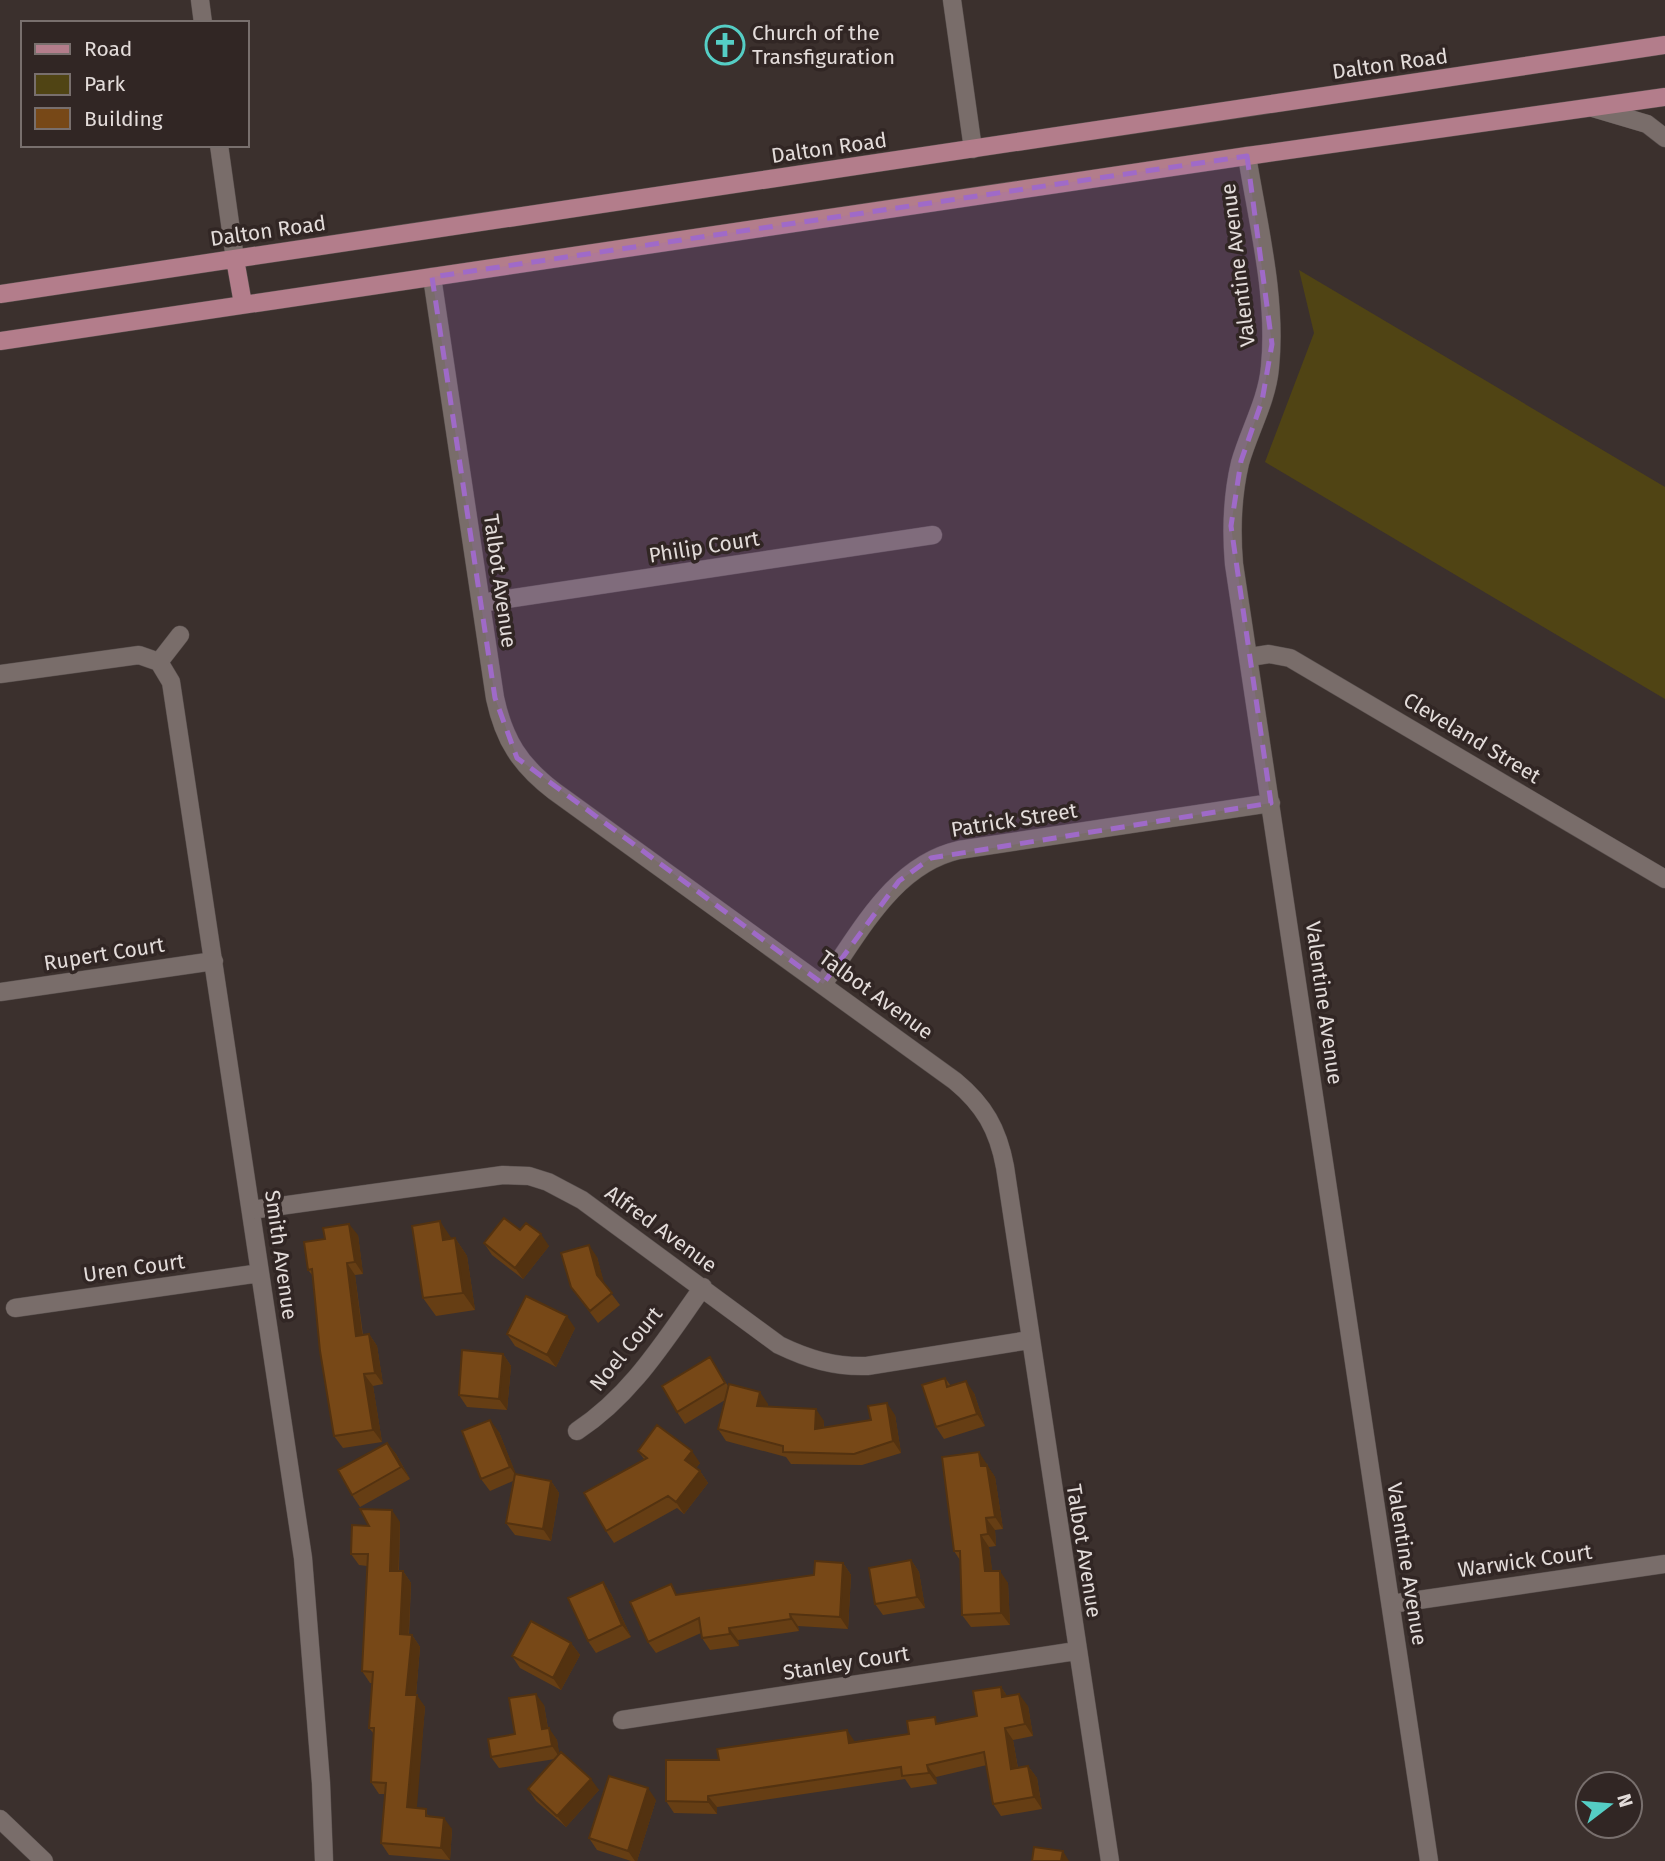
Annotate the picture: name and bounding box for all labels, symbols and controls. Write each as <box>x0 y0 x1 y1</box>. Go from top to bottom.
place label: Church of the Transfiguration <box>752 20 895 70</box>
legend <box>21 21 248 147</box>
church icon: Church of the Transfiguration <box>704 24 746 66</box>
text: Road <box>84 36 132 62</box>
street label: Dalton Road <box>1330 43 1450 85</box>
text: Park <box>84 71 126 97</box>
text: Building <box>84 106 163 132</box>
street label: Dalton Road <box>769 127 889 169</box>
street label: Valentine Avenue <box>1215 182 1261 348</box>
street label: Dalton Road <box>208 210 328 252</box>
street label: Talbot Avenue <box>478 512 522 650</box>
street label: Philip Court <box>647 525 762 569</box>
street label: Cleveland Street <box>1399 687 1546 789</box>
street label: Patrick Street <box>949 797 1079 843</box>
street label: Valentine Avenue <box>1300 920 1348 1086</box>
street label: Rupert Court <box>42 932 166 976</box>
street label: Talbot Avenue <box>814 945 938 1045</box>
street label: Alfred Avenue <box>600 1180 722 1278</box>
street label: Smith Avenue <box>259 1189 303 1321</box>
street label: Uren Court <box>82 1248 187 1288</box>
street label: Noel Court <box>584 1301 668 1397</box>
street label: Valentine Avenue <box>1381 1481 1433 1647</box>
street label: Talbot Avenue <box>1061 1482 1107 1620</box>
street label: Warwick Court <box>1456 1539 1594 1583</box>
street label: Stanley Court <box>781 1640 911 1686</box>
north arrow <box>1574 1770 1644 1840</box>
text: N <box>1612 1791 1638 1810</box>

